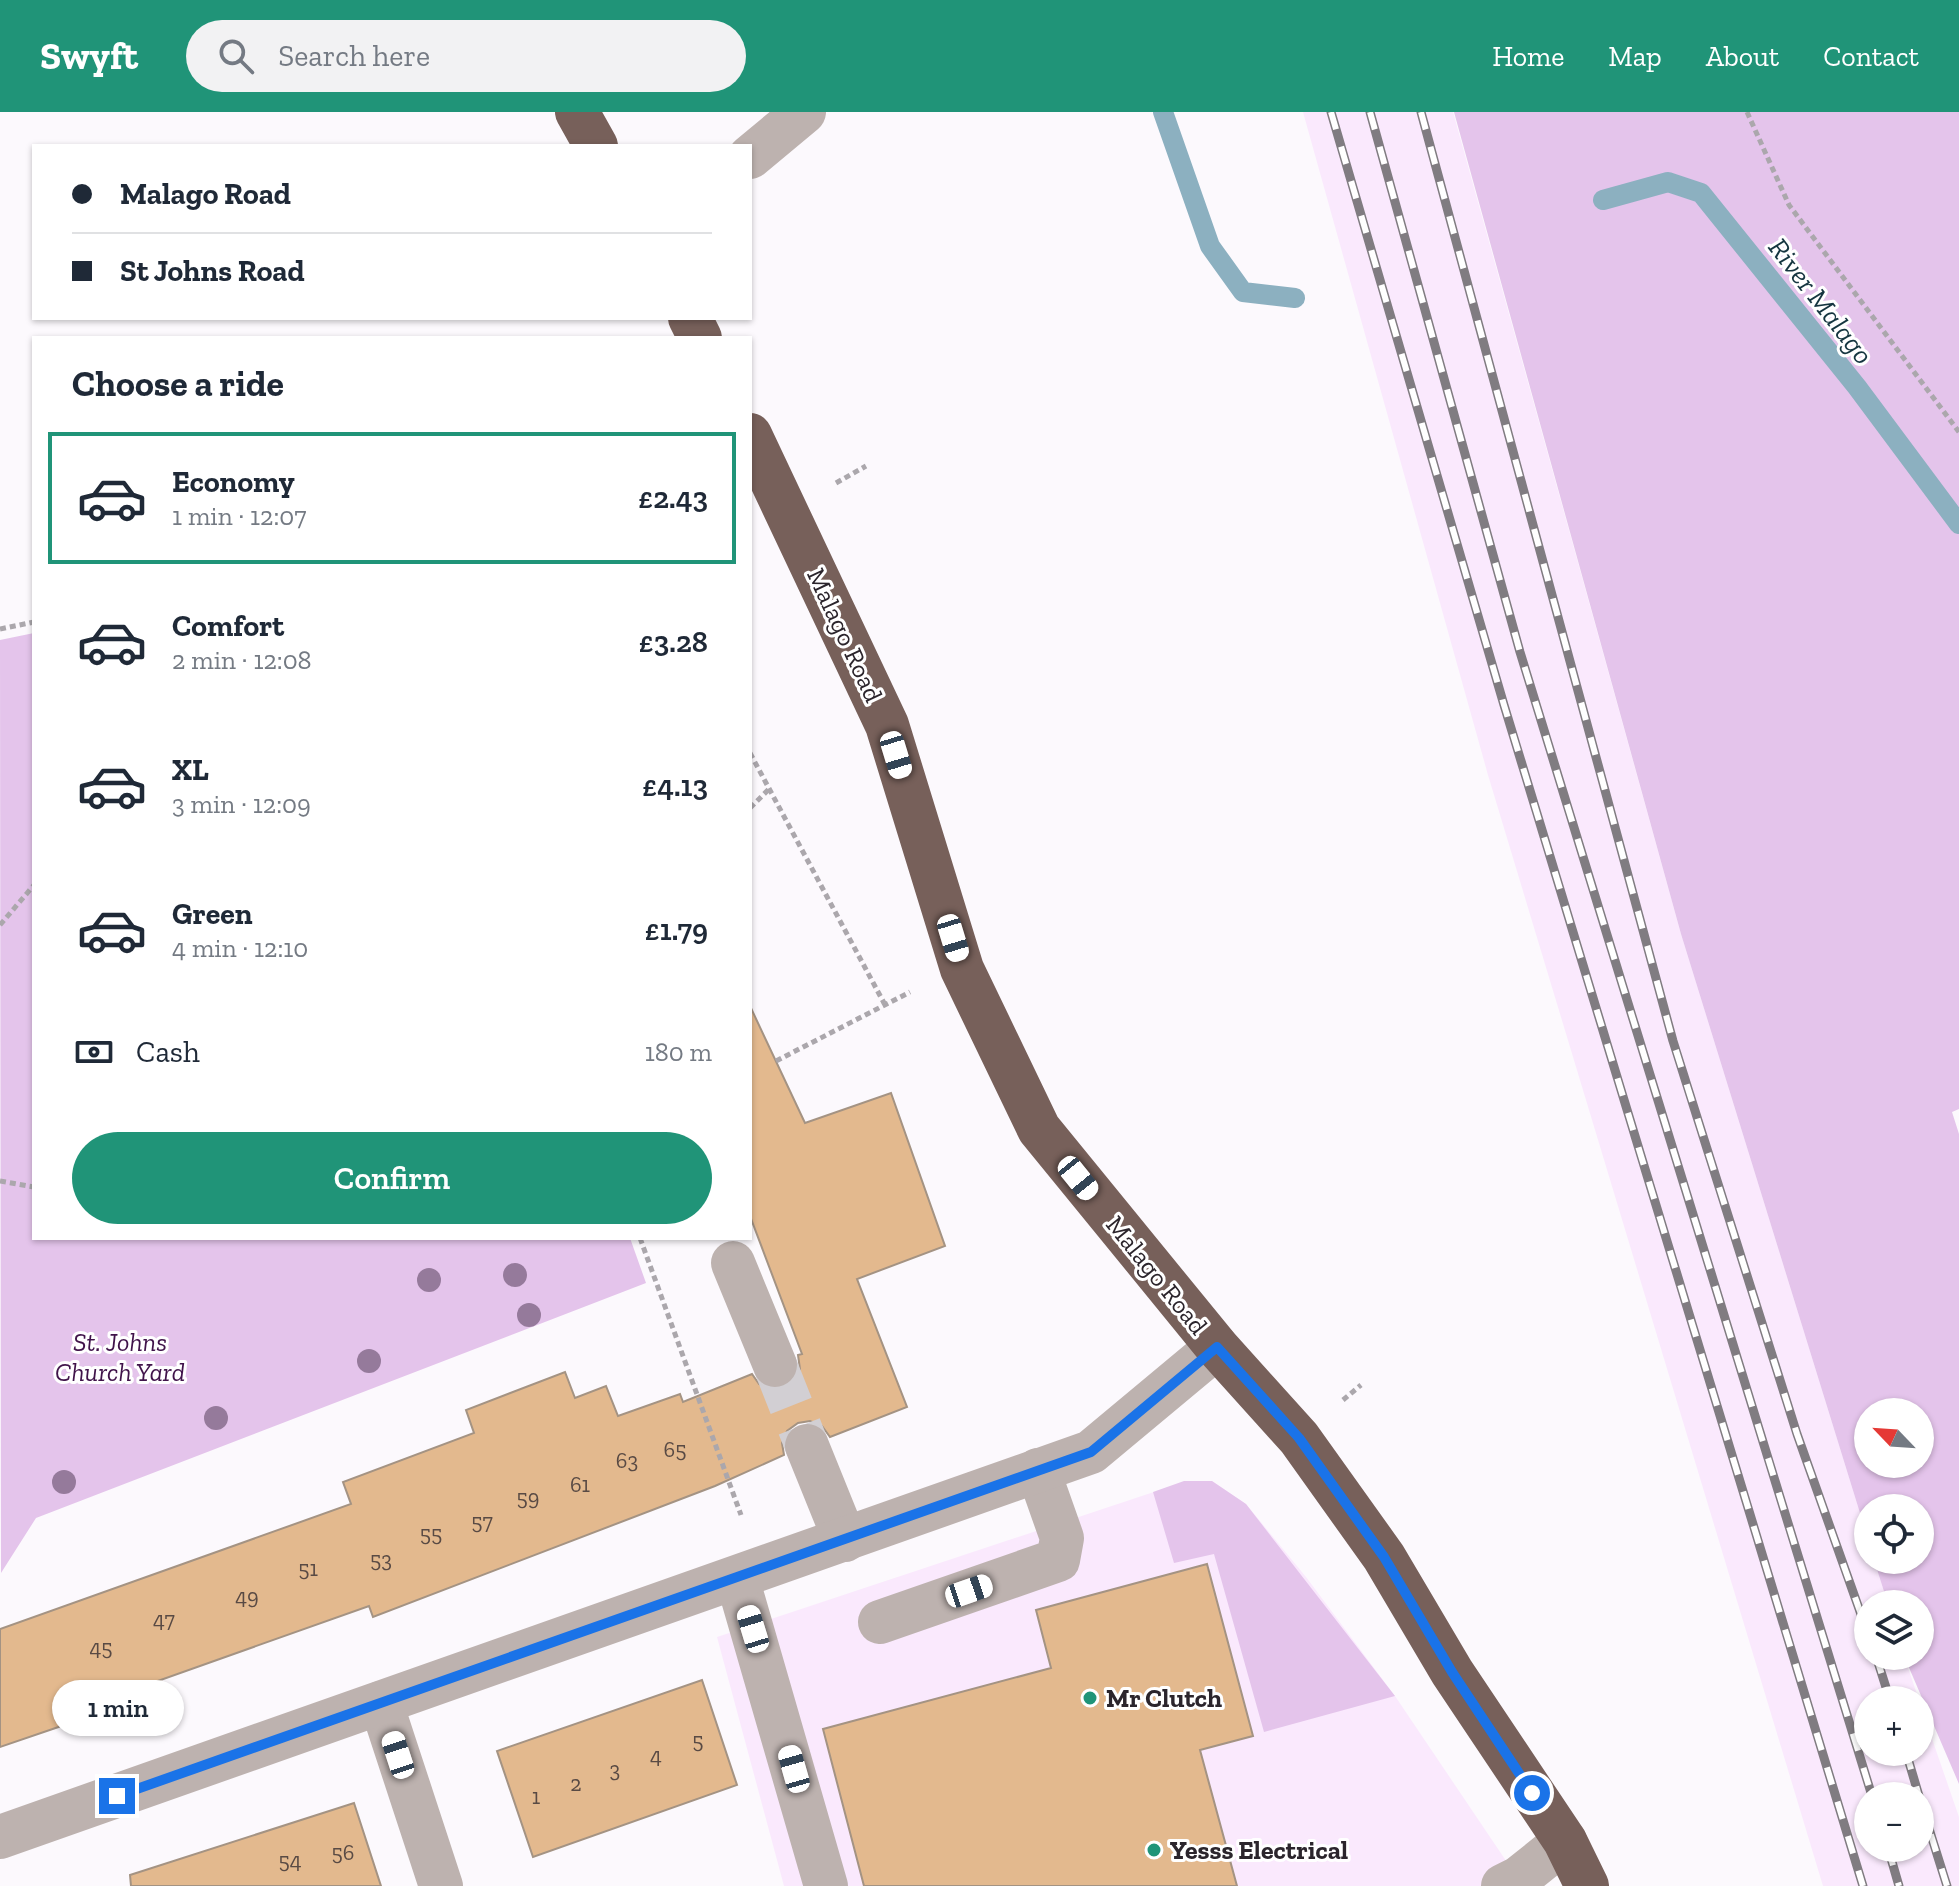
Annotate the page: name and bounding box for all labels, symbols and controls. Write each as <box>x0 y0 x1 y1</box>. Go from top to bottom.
search box <box>186 20 746 92</box>
text: Swyft <box>40 33 138 79</box>
icon: search <box>214 34 258 78</box>
text: Search here <box>278 38 430 74</box>
text: Home <box>1492 40 1564 73</box>
text: Map <box>1608 40 1662 73</box>
text: About <box>1706 40 1779 73</box>
text: Contact <box>1823 40 1919 73</box>
text: Malago Road <box>120 176 291 212</box>
water label: River Malago <box>1762 231 1880 371</box>
text: St Johns Road <box>120 253 305 289</box>
text: Choose a ride <box>72 362 284 405</box>
icon: car <box>76 462 148 534</box>
text: Economy <box>172 464 295 500</box>
text: £2.43 <box>638 480 708 516</box>
text: 1 min · 12:07 <box>172 500 306 532</box>
street label: Malago Road <box>800 563 890 707</box>
icon: car <box>76 606 148 678</box>
text: Comfort <box>172 608 284 644</box>
text: £3.28 <box>639 624 708 660</box>
text: 2 min · 12:08 <box>172 644 312 676</box>
car <box>878 729 914 781</box>
icon: car <box>76 750 148 822</box>
text: XL <box>172 752 209 788</box>
text: £4.13 <box>642 768 708 804</box>
text: 3 min · 12:09 <box>172 788 311 820</box>
icon: car <box>76 894 148 966</box>
text: Green <box>172 896 252 932</box>
text: £1.79 <box>645 912 708 948</box>
car <box>935 912 971 964</box>
text: 4 min · 12:10 <box>172 932 308 964</box>
icon: cash <box>72 1030 116 1074</box>
text: Cash <box>136 1034 200 1070</box>
text: 180 m <box>645 1036 712 1068</box>
button: Confirm <box>72 1132 712 1224</box>
car <box>1054 1152 1102 1204</box>
street label: Malago Road <box>1099 1209 1215 1341</box>
park label: St. Johns Church Yard <box>55 1326 185 1388</box>
north arrow <box>1854 1398 1934 1478</box>
map controls <box>1854 1398 1934 1862</box>
house number: 65 <box>664 1436 686 1463</box>
house number: 63 <box>616 1447 638 1474</box>
house number: 61 <box>570 1471 591 1498</box>
house number: 59 <box>517 1484 539 1511</box>
button: locate <box>1854 1494 1934 1574</box>
house number: 57 <box>471 1508 493 1535</box>
house number: 55 <box>420 1520 442 1547</box>
house number: 53 <box>370 1546 392 1573</box>
house number: 51 <box>298 1555 318 1582</box>
car <box>942 1572 996 1610</box>
house number: 49 <box>235 1583 259 1610</box>
button: layers <box>1854 1590 1934 1670</box>
car <box>735 1603 771 1655</box>
house number: 47 <box>153 1606 176 1633</box>
house number: 45 <box>89 1634 113 1661</box>
callout: 1 min <box>51 1680 183 1736</box>
place label: Mr Clutch <box>1106 1682 1222 1714</box>
button: + <box>1854 1686 1934 1766</box>
marker: Mr Clutch <box>1081 1689 1099 1707</box>
text: 1 min <box>87 1692 149 1724</box>
house number: 5 <box>692 1727 704 1754</box>
car <box>379 1728 417 1782</box>
house number: 4 <box>650 1742 662 1769</box>
car <box>776 1743 812 1795</box>
house number: 3 <box>610 1756 620 1783</box>
house number: 2 <box>570 1770 582 1797</box>
route start <box>1514 1775 1550 1811</box>
route end <box>99 1778 135 1814</box>
button: − <box>1854 1782 1934 1862</box>
house number: 1 <box>532 1783 541 1810</box>
place label: Yesss Electrical <box>1170 1834 1348 1866</box>
house number: 56 <box>332 1839 354 1866</box>
marker: Yesss Electrical <box>1145 1841 1163 1859</box>
house number: 54 <box>278 1847 302 1874</box>

